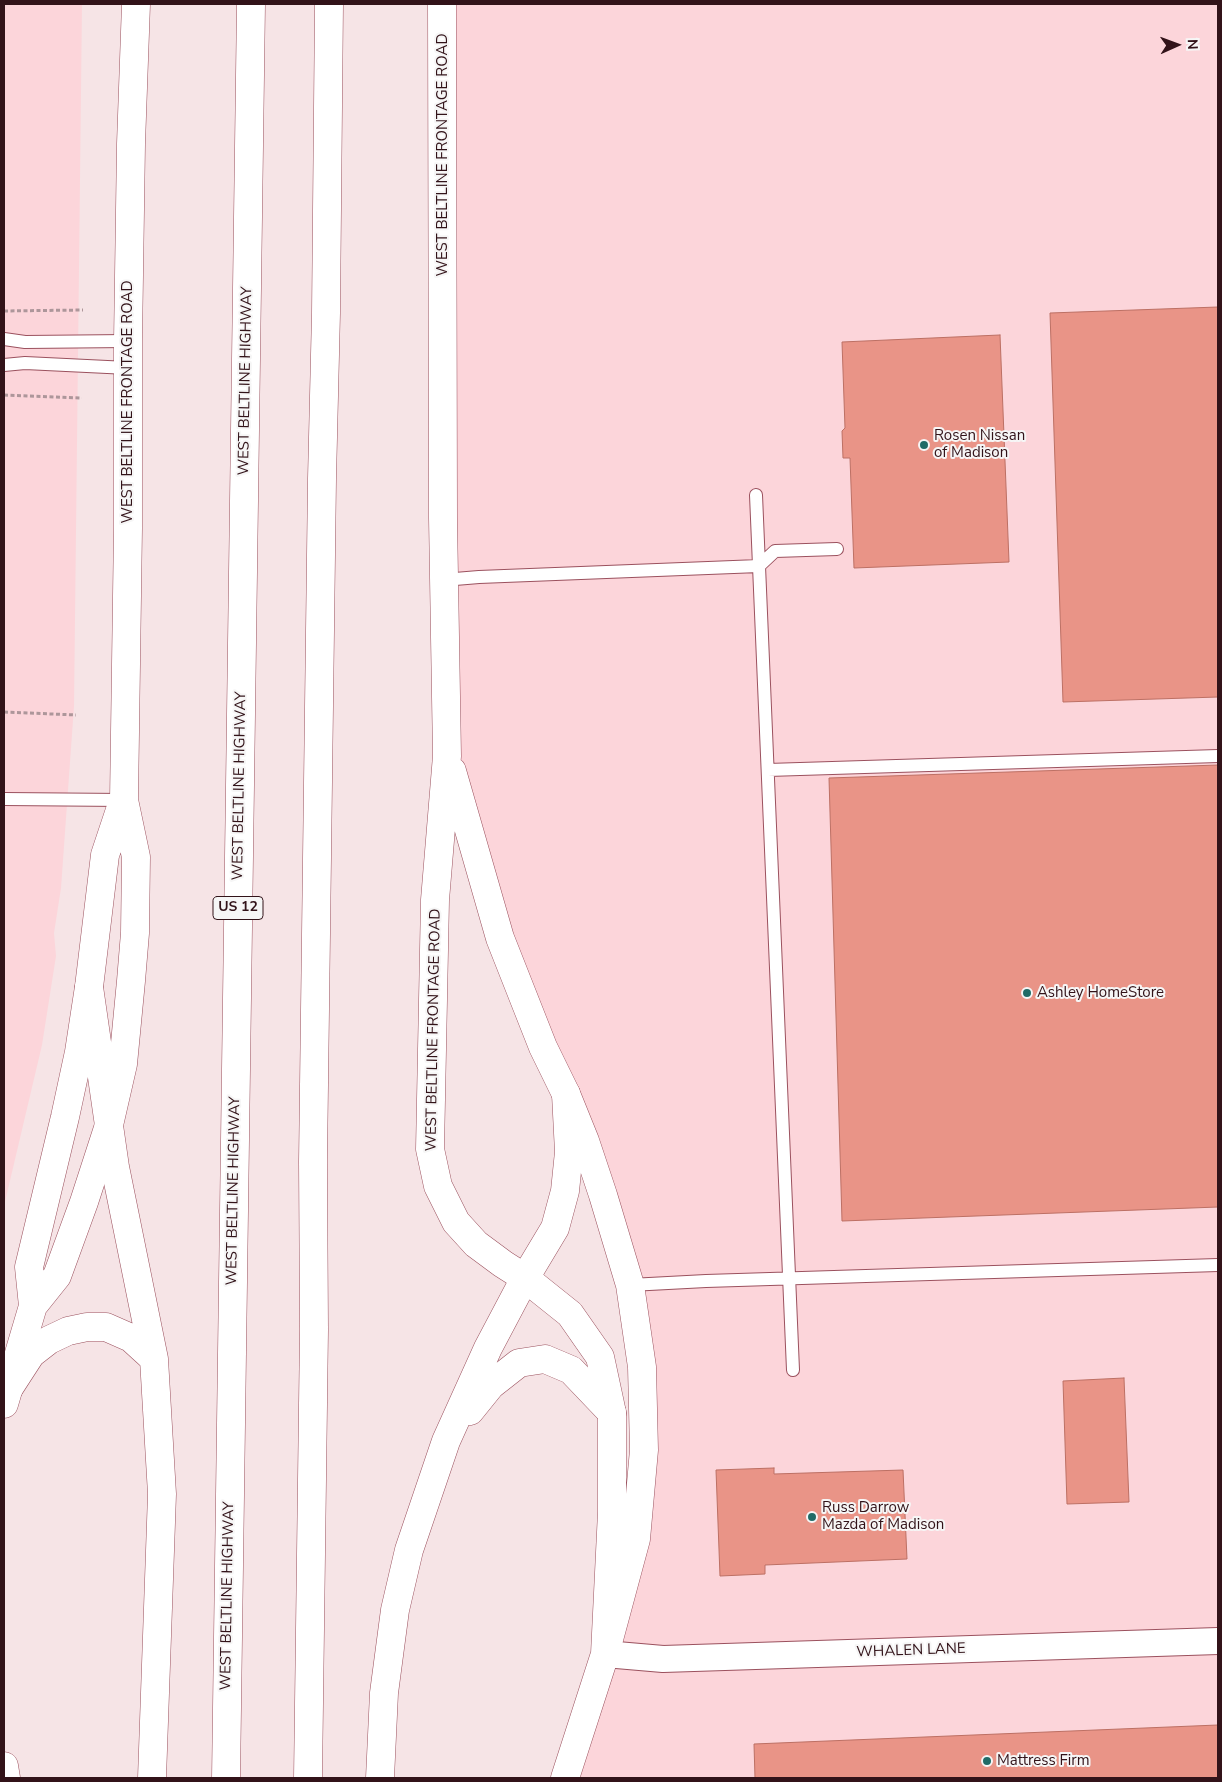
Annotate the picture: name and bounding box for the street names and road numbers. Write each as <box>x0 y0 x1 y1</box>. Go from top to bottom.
street label: WEST BELTLINE FRONTAGE ROAD <box>434 33 452 277</box>
street label: WEST BELTLINE FRONTAGE ROAD <box>119 280 137 524</box>
street label: WEST BELTLINE HIGHWAY <box>235 286 257 476</box>
street label: WEST BELTLINE HIGHWAY <box>229 691 251 881</box>
road number: US 12 <box>213 896 263 920</box>
street label: WEST BELTLINE FRONTAGE ROAD <box>423 908 445 1152</box>
street label: WEST BELTLINE HIGHWAY <box>223 1096 245 1286</box>
street label: WEST BELTLINE HIGHWAY <box>217 1501 239 1691</box>
street label: WHALEN LANE <box>856 1640 966 1662</box>

